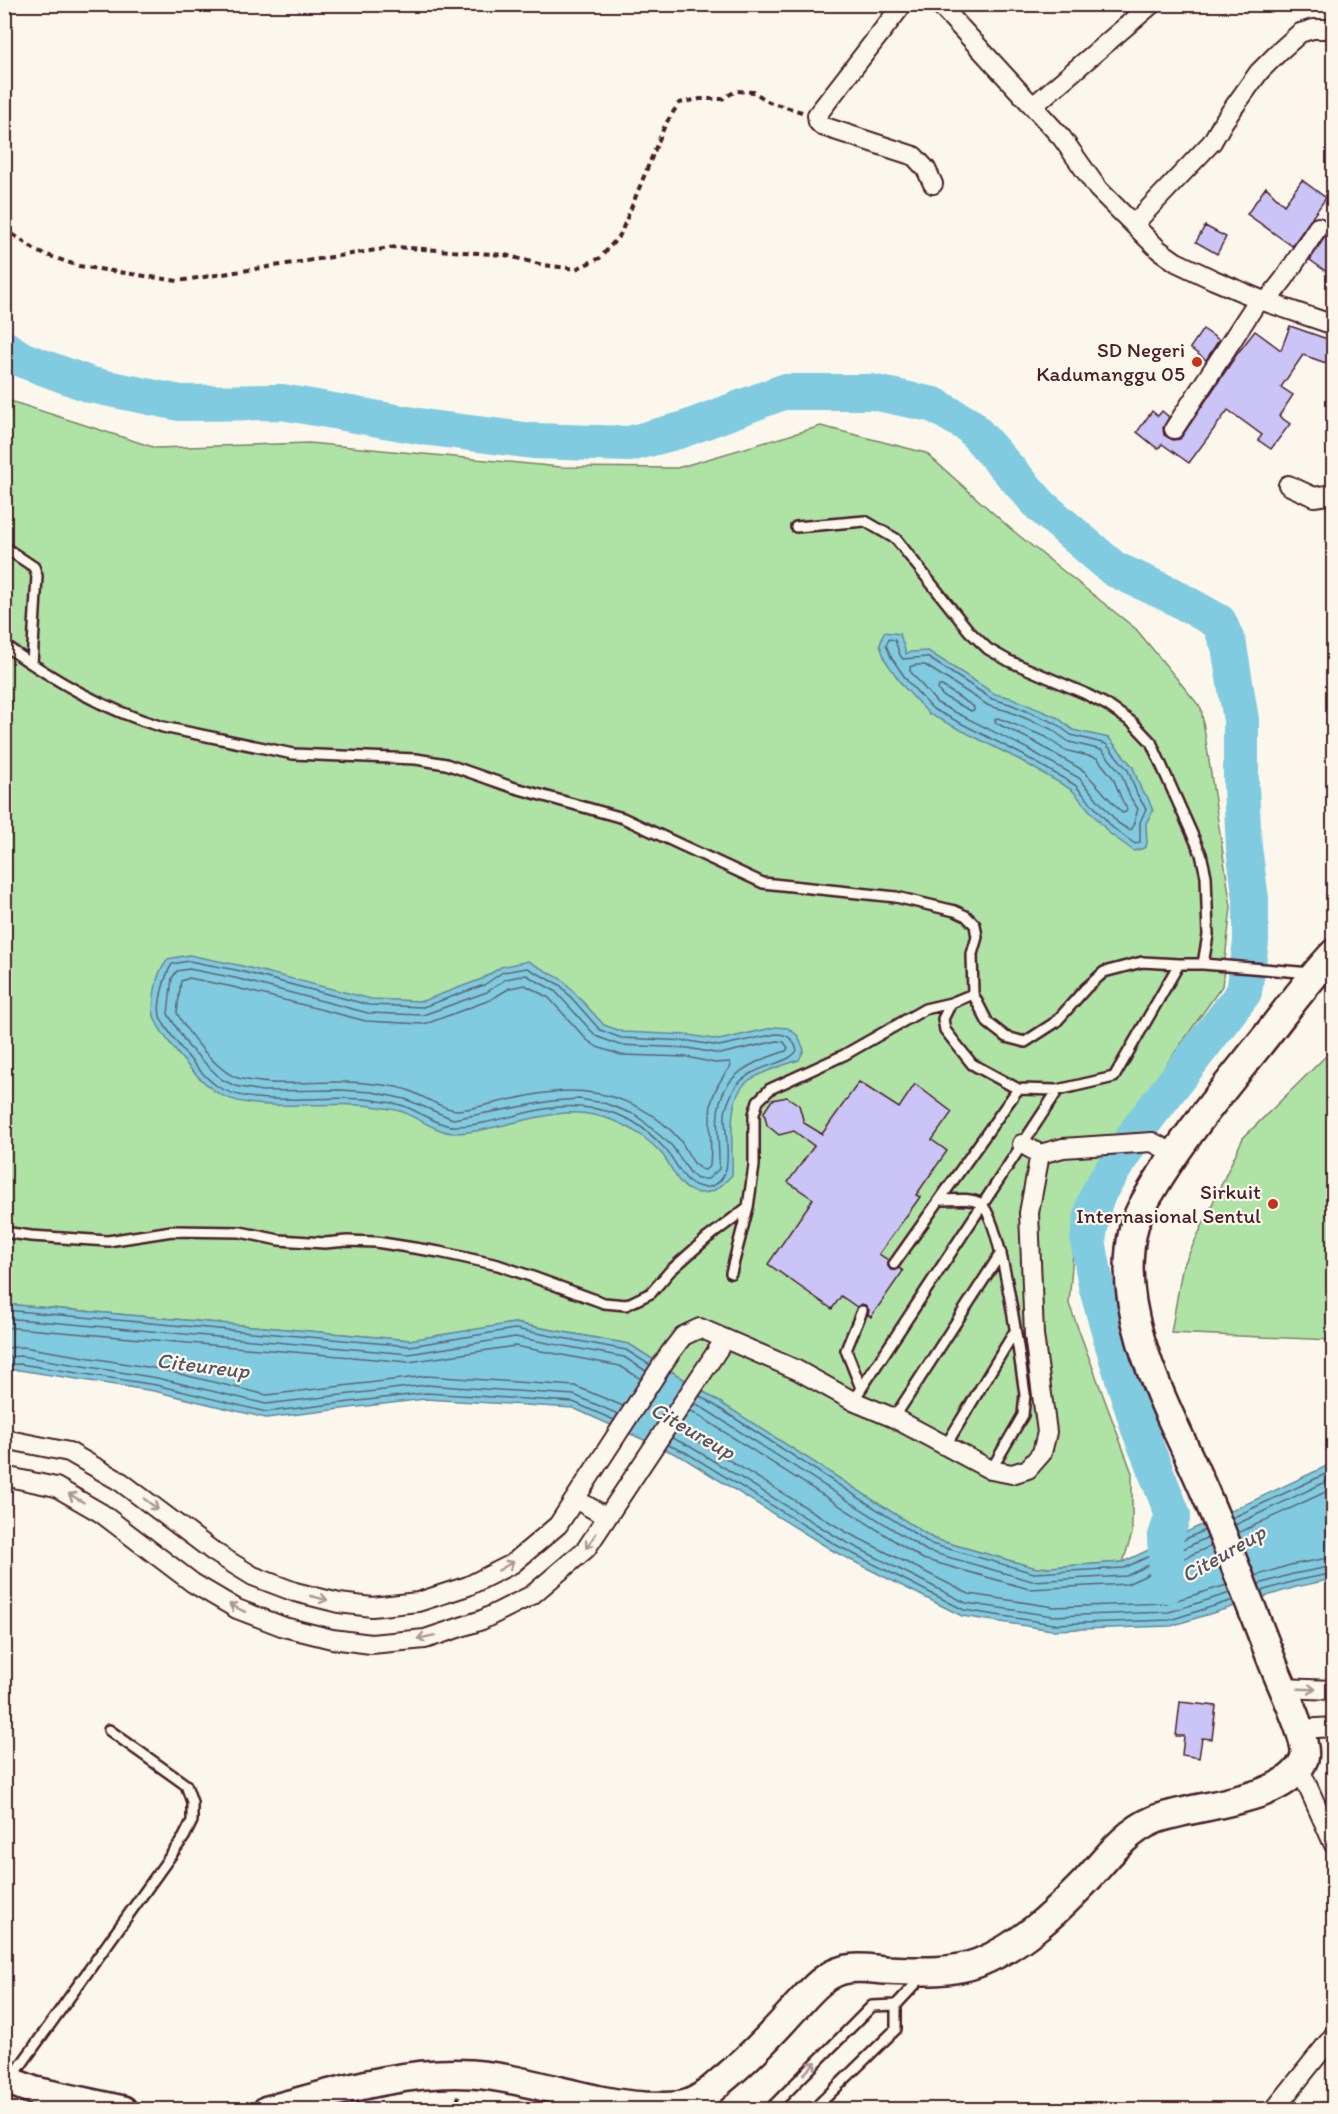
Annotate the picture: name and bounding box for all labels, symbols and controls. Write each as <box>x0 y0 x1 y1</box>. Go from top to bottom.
place label: SD Negeri Kadumanggu 05 <box>1036 337 1185 386</box>
marker: SD Negeri Kadumanggu 05 <box>1190 355 1204 369</box>
place label: Sirkuit Internasional Sentul <box>1076 1179 1261 1228</box>
marker: Sirkuit Internasional Sentul <box>1266 1197 1280 1211</box>
water label: Citeureup <box>155 1346 252 1385</box>
water label: Citeureup <box>646 1395 741 1466</box>
one-way arrow <box>68 1492 85 1504</box>
one-way arrow <box>143 1498 159 1511</box>
water label: Citeureup <box>1176 1518 1272 1588</box>
one-way arrow <box>585 1532 597 1549</box>
one-way arrow <box>497 1560 514 1572</box>
one-way arrow <box>310 1593 329 1605</box>
one-way arrow <box>229 1602 246 1614</box>
one-way arrow <box>417 1632 436 1644</box>
one-way arrow <box>1297 1683 1317 1694</box>
one-way arrow <box>803 2061 818 2076</box>

